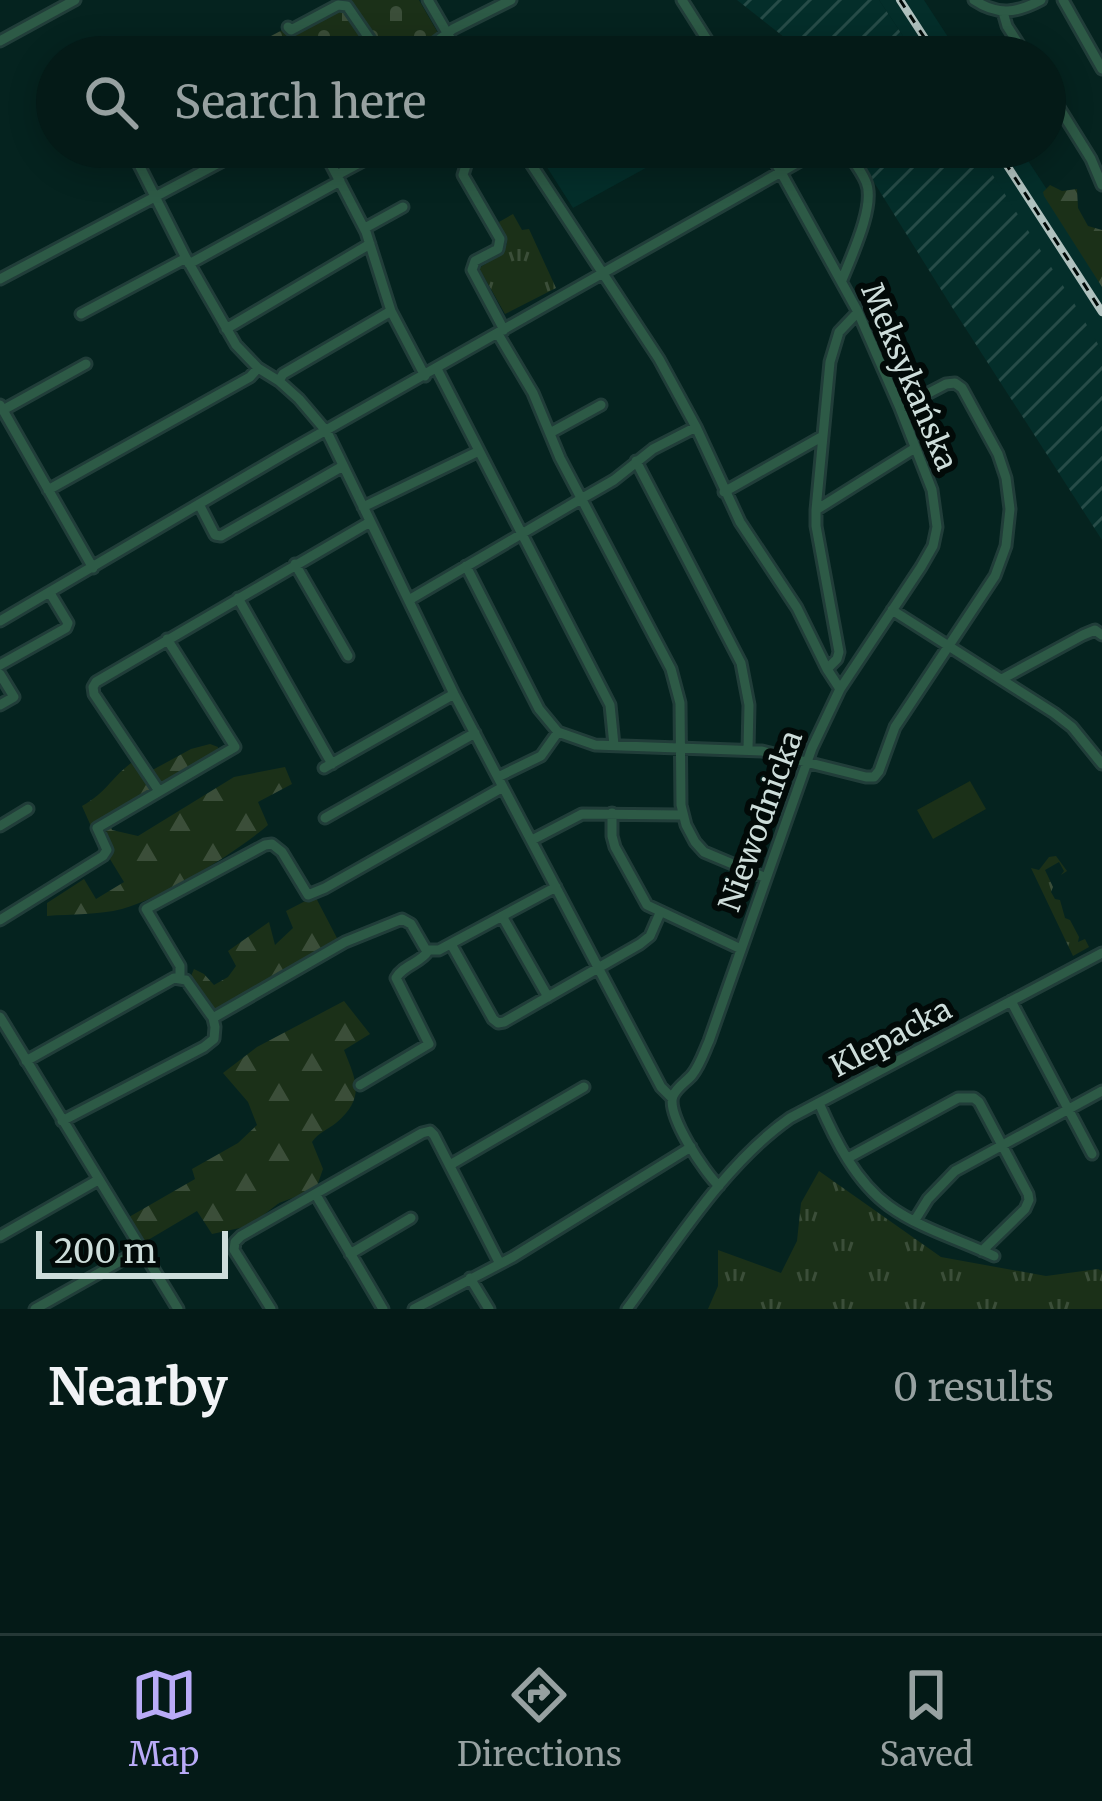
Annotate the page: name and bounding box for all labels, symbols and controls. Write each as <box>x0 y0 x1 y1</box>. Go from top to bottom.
search box <box>36 36 1066 168</box>
icon: search <box>78 69 144 135</box>
text: Search here <box>174 74 426 130</box>
street label: Meksykańska <box>853 277 966 476</box>
street label: Niewodnicka <box>710 725 810 916</box>
street label: Klepacka <box>823 989 958 1085</box>
scale bar <box>36 1225 228 1278</box>
text: 200 m <box>54 1231 156 1272</box>
text: Nearby <box>48 1355 228 1419</box>
text: 0 results <box>893 1363 1054 1412</box>
tab: Map <box>129 1662 199 1775</box>
tab: Directions <box>457 1662 622 1775</box>
tab: Saved <box>880 1662 973 1775</box>

